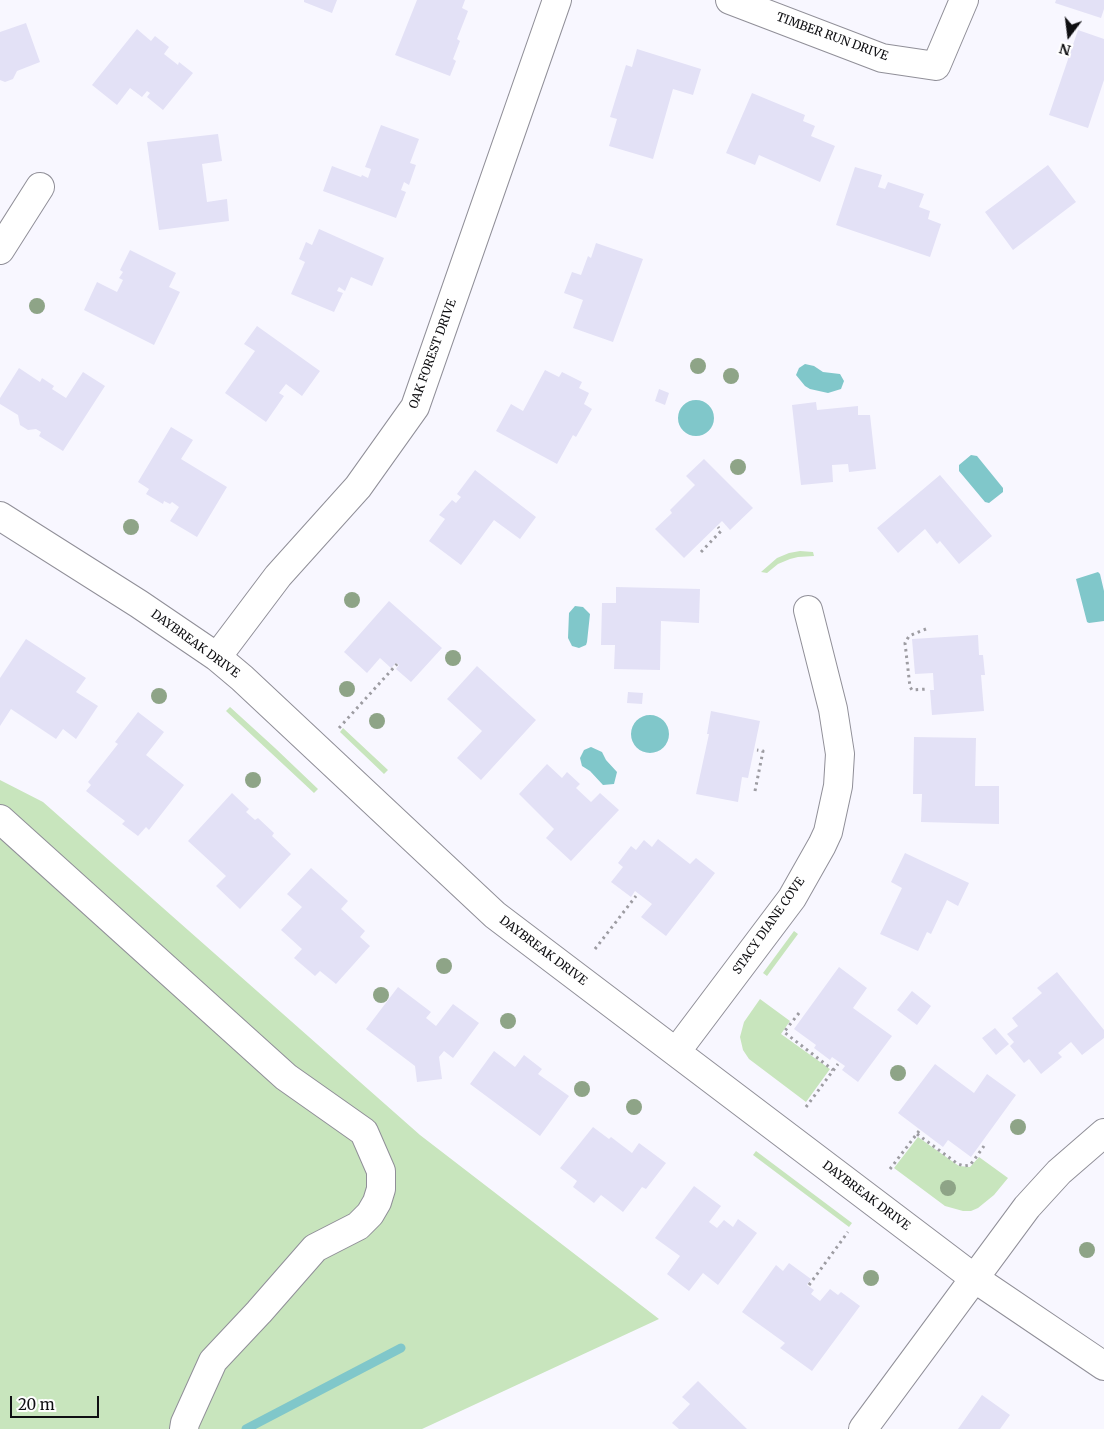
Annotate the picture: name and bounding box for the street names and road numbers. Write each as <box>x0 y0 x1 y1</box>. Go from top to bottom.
street label: TIMBER RUN DRIVE <box>774 10 890 64</box>
street label: OAK FOREST DRIVE <box>406 297 460 411</box>
street label: DAYBREAK DRIVE <box>148 607 242 681</box>
street label: STACY DIANE COVE <box>730 875 808 977</box>
street label: DAYBREAK DRIVE <box>496 913 590 989</box>
street label: DAYBREAK DRIVE <box>819 1158 913 1234</box>

